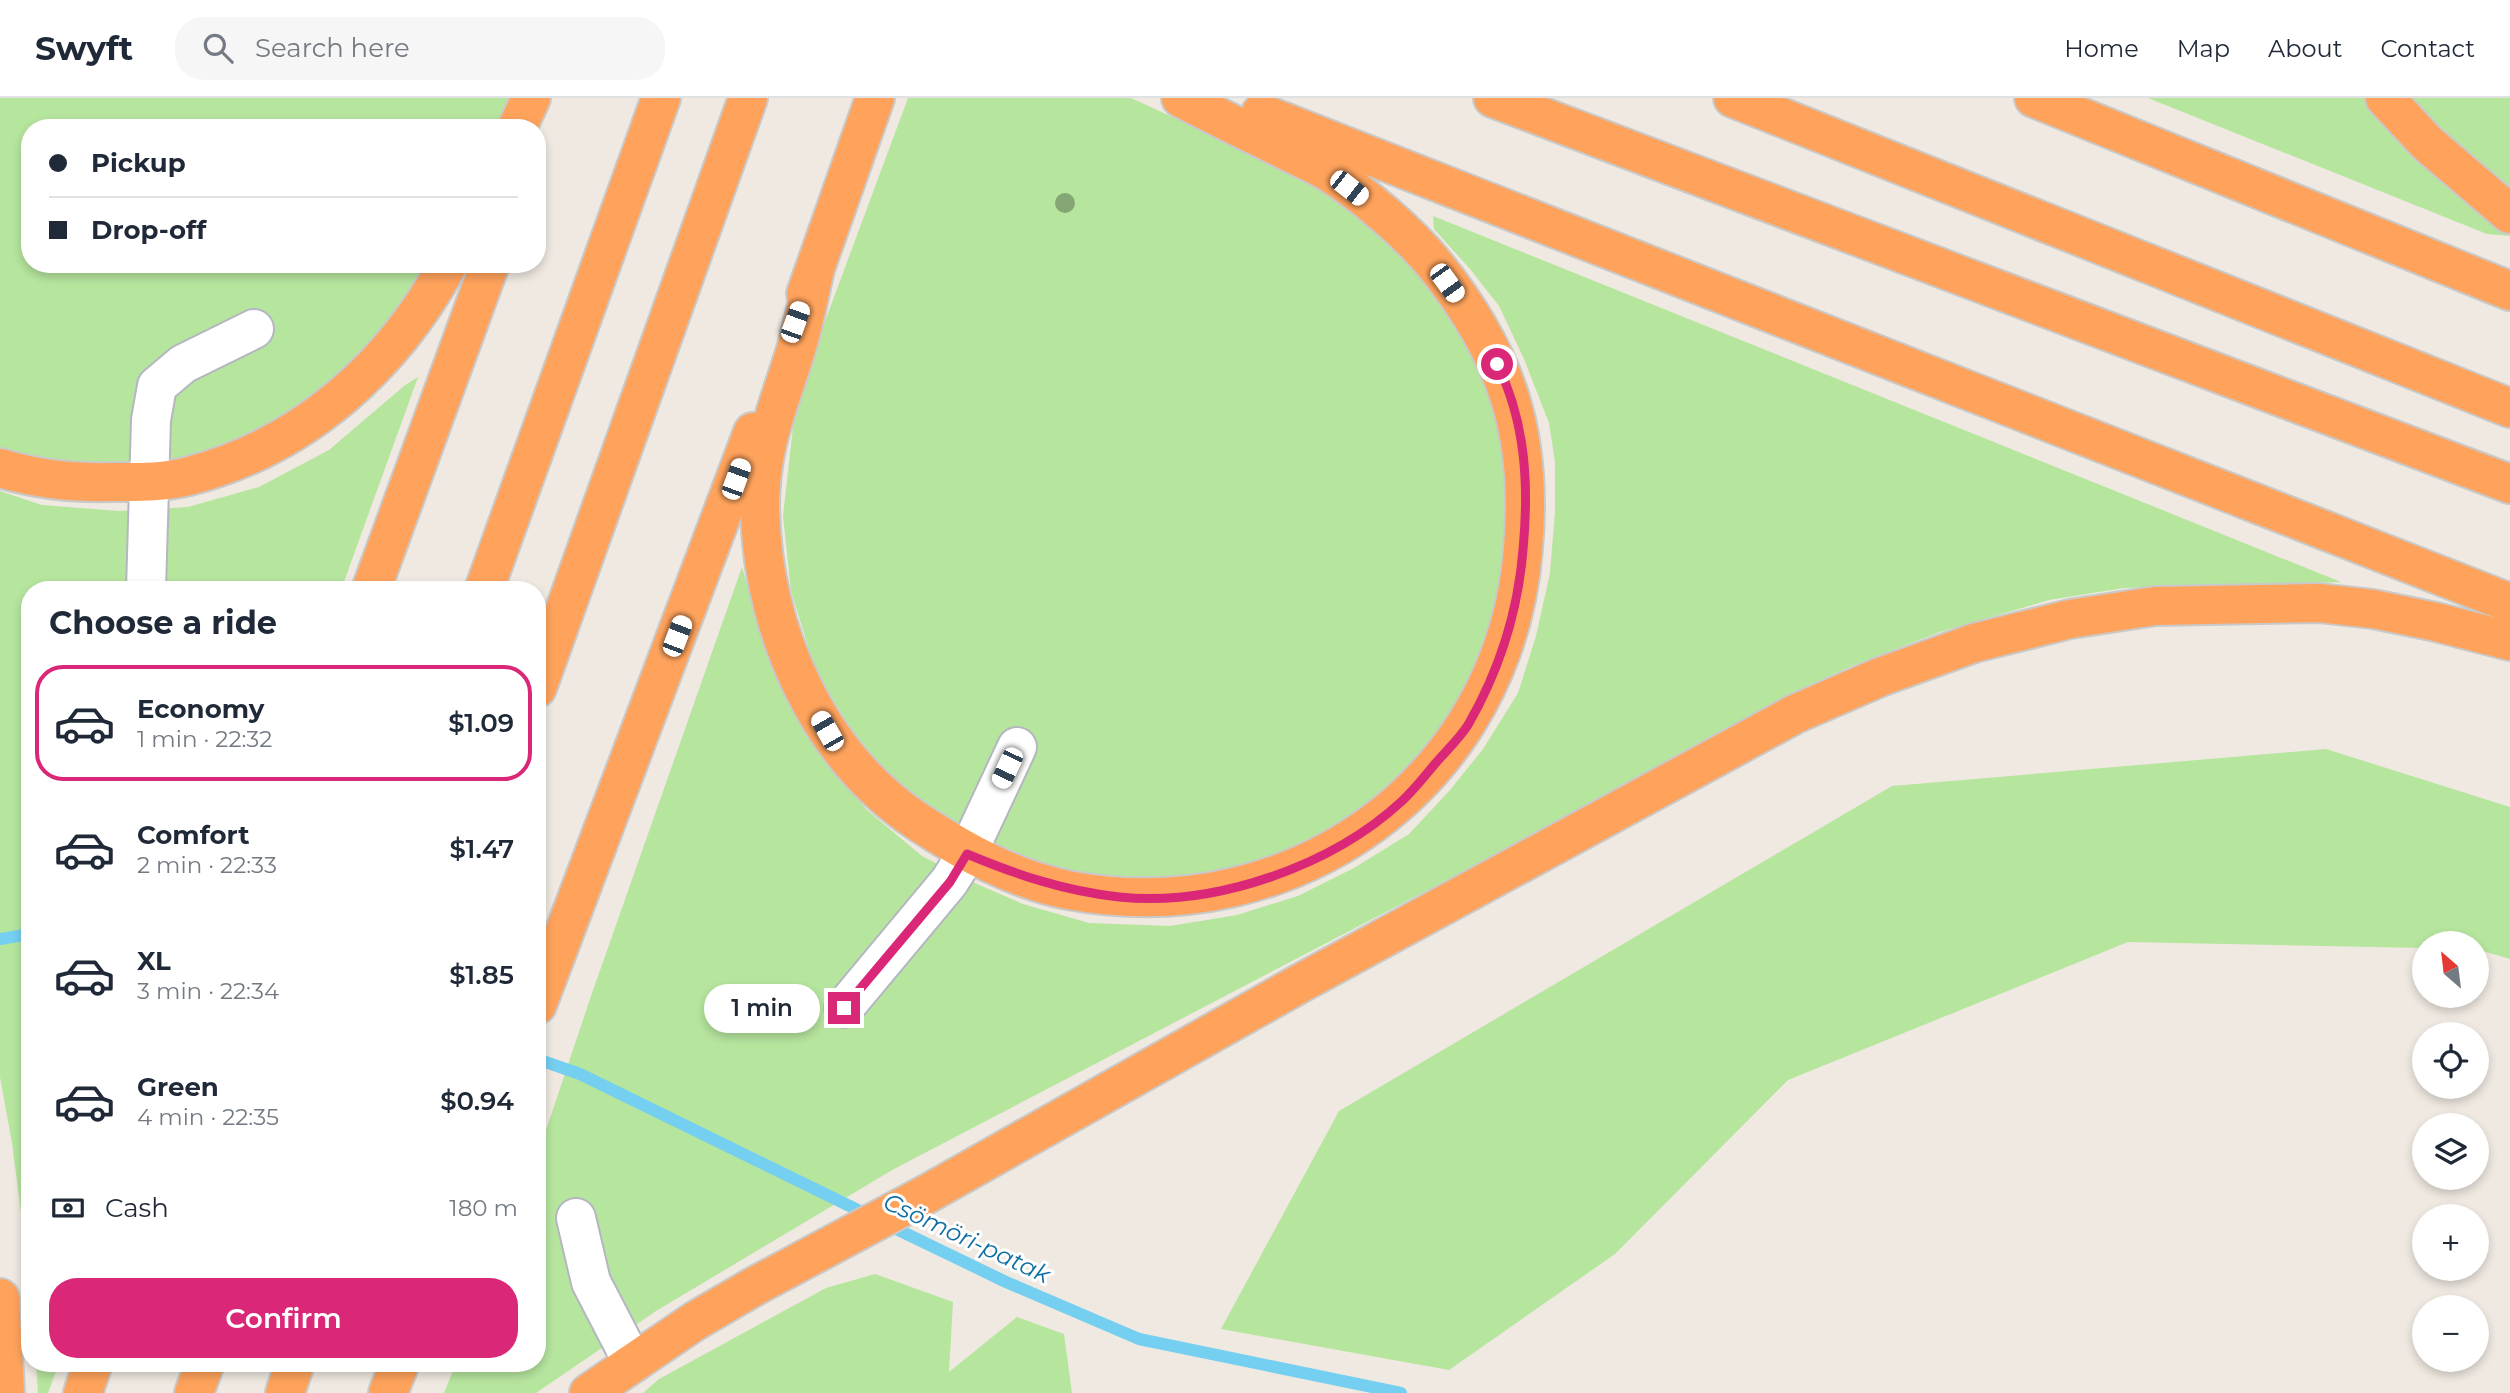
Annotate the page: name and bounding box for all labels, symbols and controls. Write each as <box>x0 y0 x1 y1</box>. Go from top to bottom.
search box <box>175 17 665 80</box>
text: Swyft <box>35 28 133 68</box>
icon: search <box>199 29 237 67</box>
text: Search here <box>255 32 410 64</box>
text: Home <box>2064 34 2139 63</box>
text: Map <box>2177 34 2230 63</box>
text: About <box>2268 34 2342 63</box>
text: Contact <box>2380 34 2475 63</box>
text: Pickup <box>91 147 186 179</box>
car <box>1326 167 1373 209</box>
text: Drop-off <box>91 214 206 246</box>
car <box>1427 260 1468 306</box>
car <box>778 299 813 345</box>
route start <box>1481 348 1513 380</box>
car <box>719 456 754 502</box>
text: Choose a ride <box>49 603 277 642</box>
car <box>660 613 695 659</box>
icon: car <box>53 692 116 755</box>
text: Economy <box>137 693 264 725</box>
text: $1.09 <box>448 707 514 739</box>
car <box>808 708 847 754</box>
text: 1 min · 22:32 <box>137 725 272 753</box>
car <box>989 745 1026 791</box>
icon: car <box>53 818 116 881</box>
text: Comfort <box>137 819 249 851</box>
text: $1.47 <box>449 833 514 865</box>
text: 2 min · 22:33 <box>137 851 277 879</box>
north arrow <box>2412 931 2488 1008</box>
map controls <box>2412 931 2489 1372</box>
icon: car <box>53 944 116 1007</box>
text: XL <box>137 945 171 977</box>
text: $1.85 <box>449 959 514 991</box>
text: 3 min · 22:34 <box>137 977 279 1005</box>
callout: 1 min <box>704 984 820 1032</box>
route end <box>828 992 860 1024</box>
text: 1 min <box>731 994 793 1022</box>
button: locate <box>2412 1022 2489 1099</box>
icon: car <box>53 1070 116 1133</box>
text: Green <box>137 1071 219 1103</box>
text: $0.94 <box>440 1085 514 1117</box>
text: 4 min · 22:35 <box>137 1103 279 1131</box>
button: layers <box>2412 1113 2489 1190</box>
water label: Csömöri-patak <box>879 1187 1057 1290</box>
icon: cash <box>49 1189 87 1227</box>
text: Cash <box>105 1192 169 1224</box>
text: 180 m <box>449 1194 518 1222</box>
button: + <box>2412 1204 2489 1281</box>
button: Confirm <box>49 1278 518 1358</box>
button: − <box>2412 1295 2489 1372</box>

